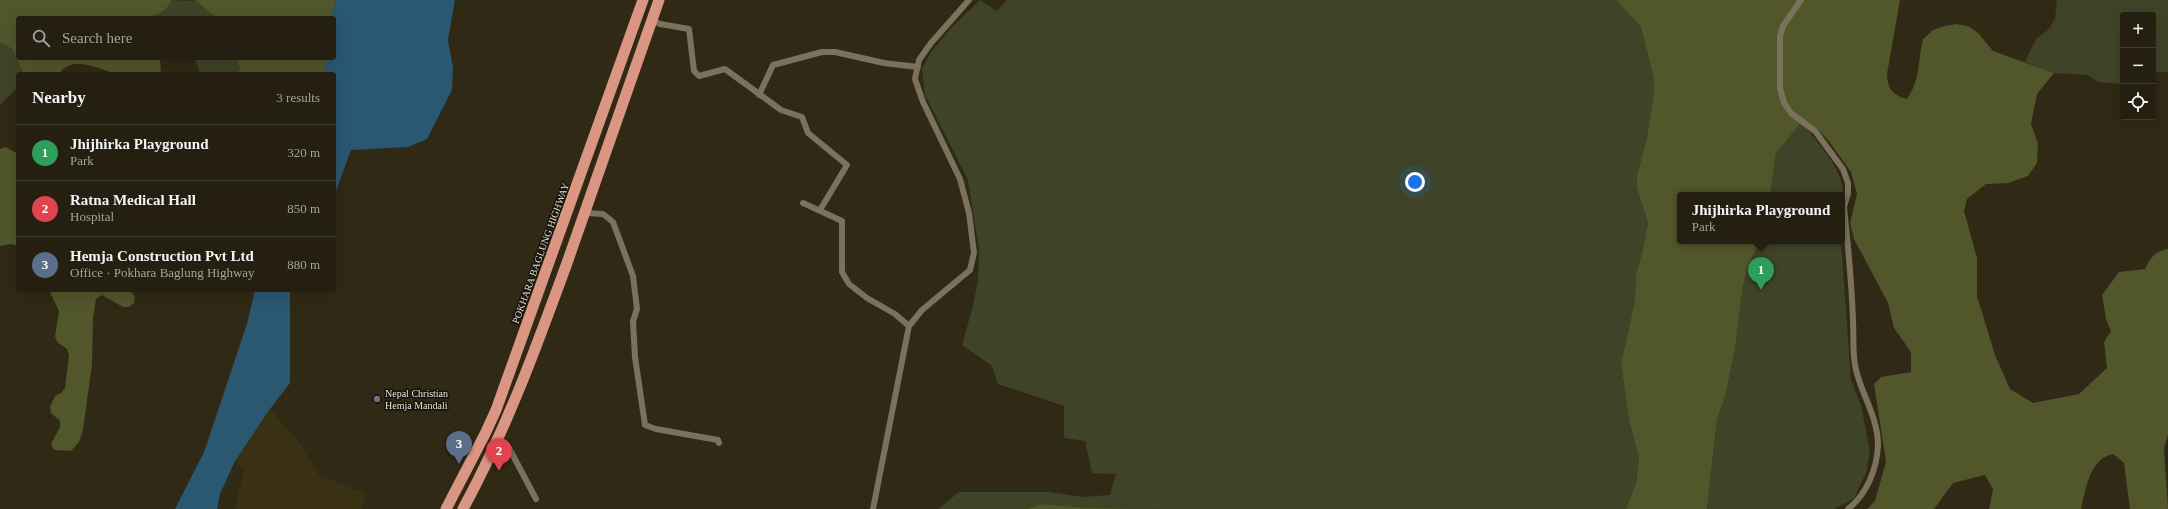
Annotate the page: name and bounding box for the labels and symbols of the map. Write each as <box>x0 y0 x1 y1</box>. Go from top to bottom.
your location <box>1405 172 1425 192</box>
street label: POKHARA BAGLUNG HIGHWAY <box>510 182 571 325</box>
pin: 1 <box>1748 257 1774 290</box>
place label: Nepal Christian Hemja Mandali <box>385 388 448 411</box>
marker: Nepal Christian Hemja Mandali <box>372 394 382 404</box>
pin: 3 <box>446 431 472 464</box>
pin: 2 <box>486 438 512 471</box>

